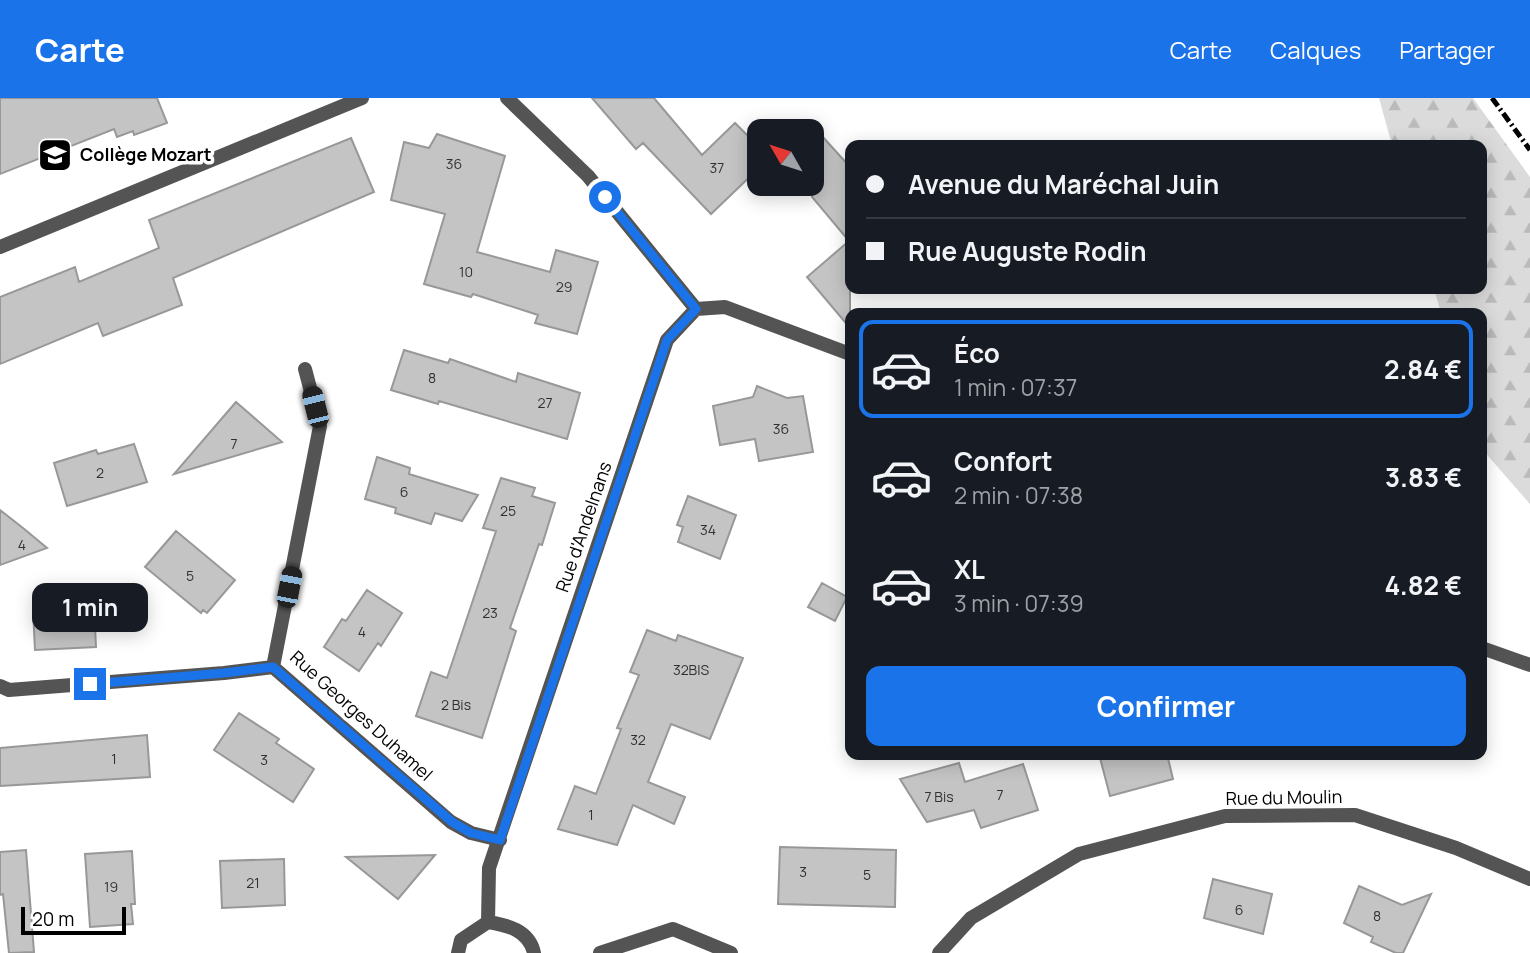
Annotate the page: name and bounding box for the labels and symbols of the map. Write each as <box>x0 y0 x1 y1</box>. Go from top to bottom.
north arrow <box>747 119 824 196</box>
school or university icon: Collège Mozart <box>36 136 74 174</box>
place label: Collège Mozart <box>80 142 211 166</box>
house number: 36 <box>446 154 462 173</box>
house number: 37 <box>710 158 724 177</box>
route start <box>589 181 621 213</box>
house number: 10 <box>459 262 473 281</box>
house number: 29 <box>556 277 572 296</box>
house number: 8 <box>428 368 436 387</box>
car <box>300 384 331 430</box>
house number: 27 <box>537 393 553 412</box>
house number: 36 <box>773 419 789 438</box>
house number: 7 <box>230 434 238 453</box>
street label: Rue d'Andelnans <box>549 458 617 595</box>
house number: 2 <box>96 463 104 482</box>
house number: 6 <box>400 482 408 501</box>
house number: 25 <box>500 501 516 520</box>
house number: 34 <box>700 520 716 539</box>
house number: 4 <box>18 535 26 554</box>
car <box>275 564 304 610</box>
house number: 5 <box>186 566 194 585</box>
callout: 1 min <box>32 582 148 632</box>
house number: 23 <box>482 603 498 622</box>
house number: 4 <box>358 622 366 641</box>
street label: Rue Georges Duhamel <box>285 645 438 786</box>
house number: 32BIS <box>673 660 709 679</box>
route end <box>74 668 106 700</box>
house number: 2 Bis <box>441 695 471 714</box>
house number: 32 <box>630 730 646 749</box>
house number: 1 <box>111 749 117 768</box>
house number: 3 <box>260 750 268 769</box>
street label: Rue du Moulin <box>1225 784 1343 810</box>
house number: 7 <box>996 785 1004 804</box>
house number: 7 Bis <box>924 787 954 806</box>
house number: 1 <box>588 805 594 824</box>
house number: 3 <box>799 862 807 881</box>
house number: 5 <box>863 865 871 884</box>
house number: 21 <box>246 873 260 892</box>
house number: 19 <box>104 877 118 896</box>
house number: 6 <box>1235 900 1243 919</box>
scale bar <box>21 904 126 936</box>
house number: 8 <box>1373 906 1381 925</box>

